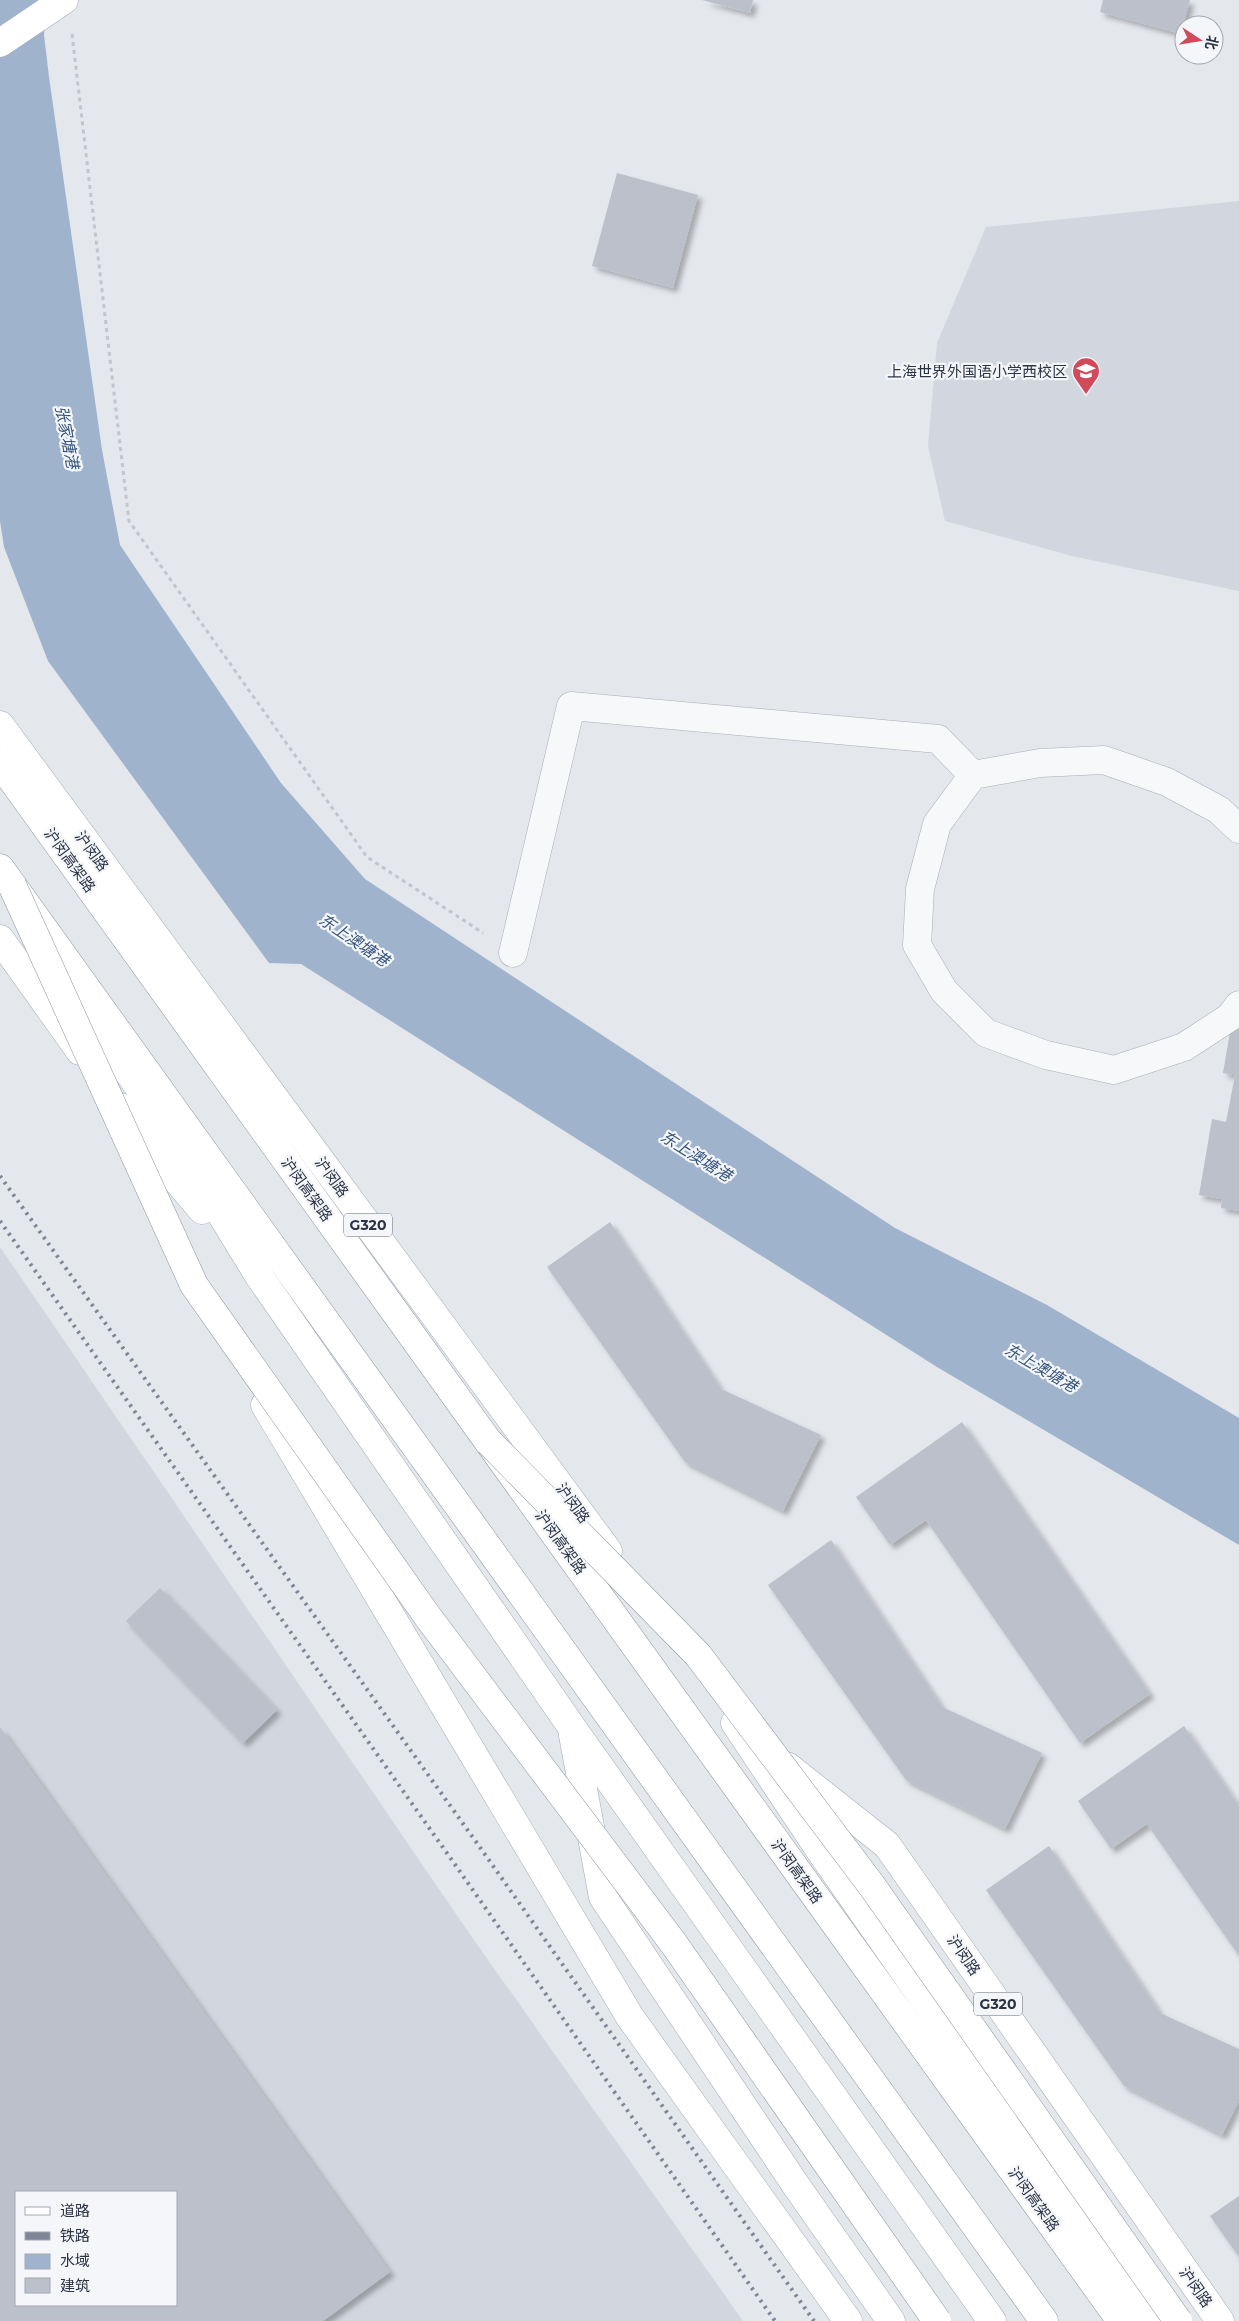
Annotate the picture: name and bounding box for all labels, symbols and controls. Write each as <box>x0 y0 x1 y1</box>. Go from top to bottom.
north arrow <box>1174 15 1224 65</box>
text: 北 <box>1201 34 1222 51</box>
school or university icon: 上海世界外国语小学西校区 <box>1071 356 1101 395</box>
place label: 上海世界外国语小学西校区 <box>887 362 1067 381</box>
water label: 张家塘港 <box>52 404 83 472</box>
street label: 沪闵高架路 <box>40 824 100 896</box>
street label: 沪闵路 <box>71 827 113 875</box>
water label: 东上澳塘港 <box>316 910 394 971</box>
water label: 东上澳塘港 <box>657 1127 737 1186</box>
street label: 沪闵高架路 <box>277 1153 337 1225</box>
street label: 沪闵路 <box>311 1153 353 1201</box>
road number: G320 <box>344 1214 392 1236</box>
water label: 东上澳塘港 <box>1002 1340 1082 1397</box>
street label: 沪闵路 <box>552 1479 594 1527</box>
street label: 沪闵高架路 <box>531 1506 591 1578</box>
street label: 沪闵高架路 <box>767 1835 827 1907</box>
street label: 沪闵路 <box>943 1931 985 1979</box>
road number: G320 <box>974 1992 1022 2016</box>
street label: 沪闵高架路 <box>1004 2163 1064 2235</box>
legend <box>15 2191 178 2306</box>
text: 道路 <box>60 2201 90 2220</box>
text: 铁路 <box>60 2226 90 2245</box>
text: 水域 <box>60 2251 90 2270</box>
street label: 沪闵路 <box>1175 2263 1217 2311</box>
text: 建筑 <box>60 2276 90 2295</box>

